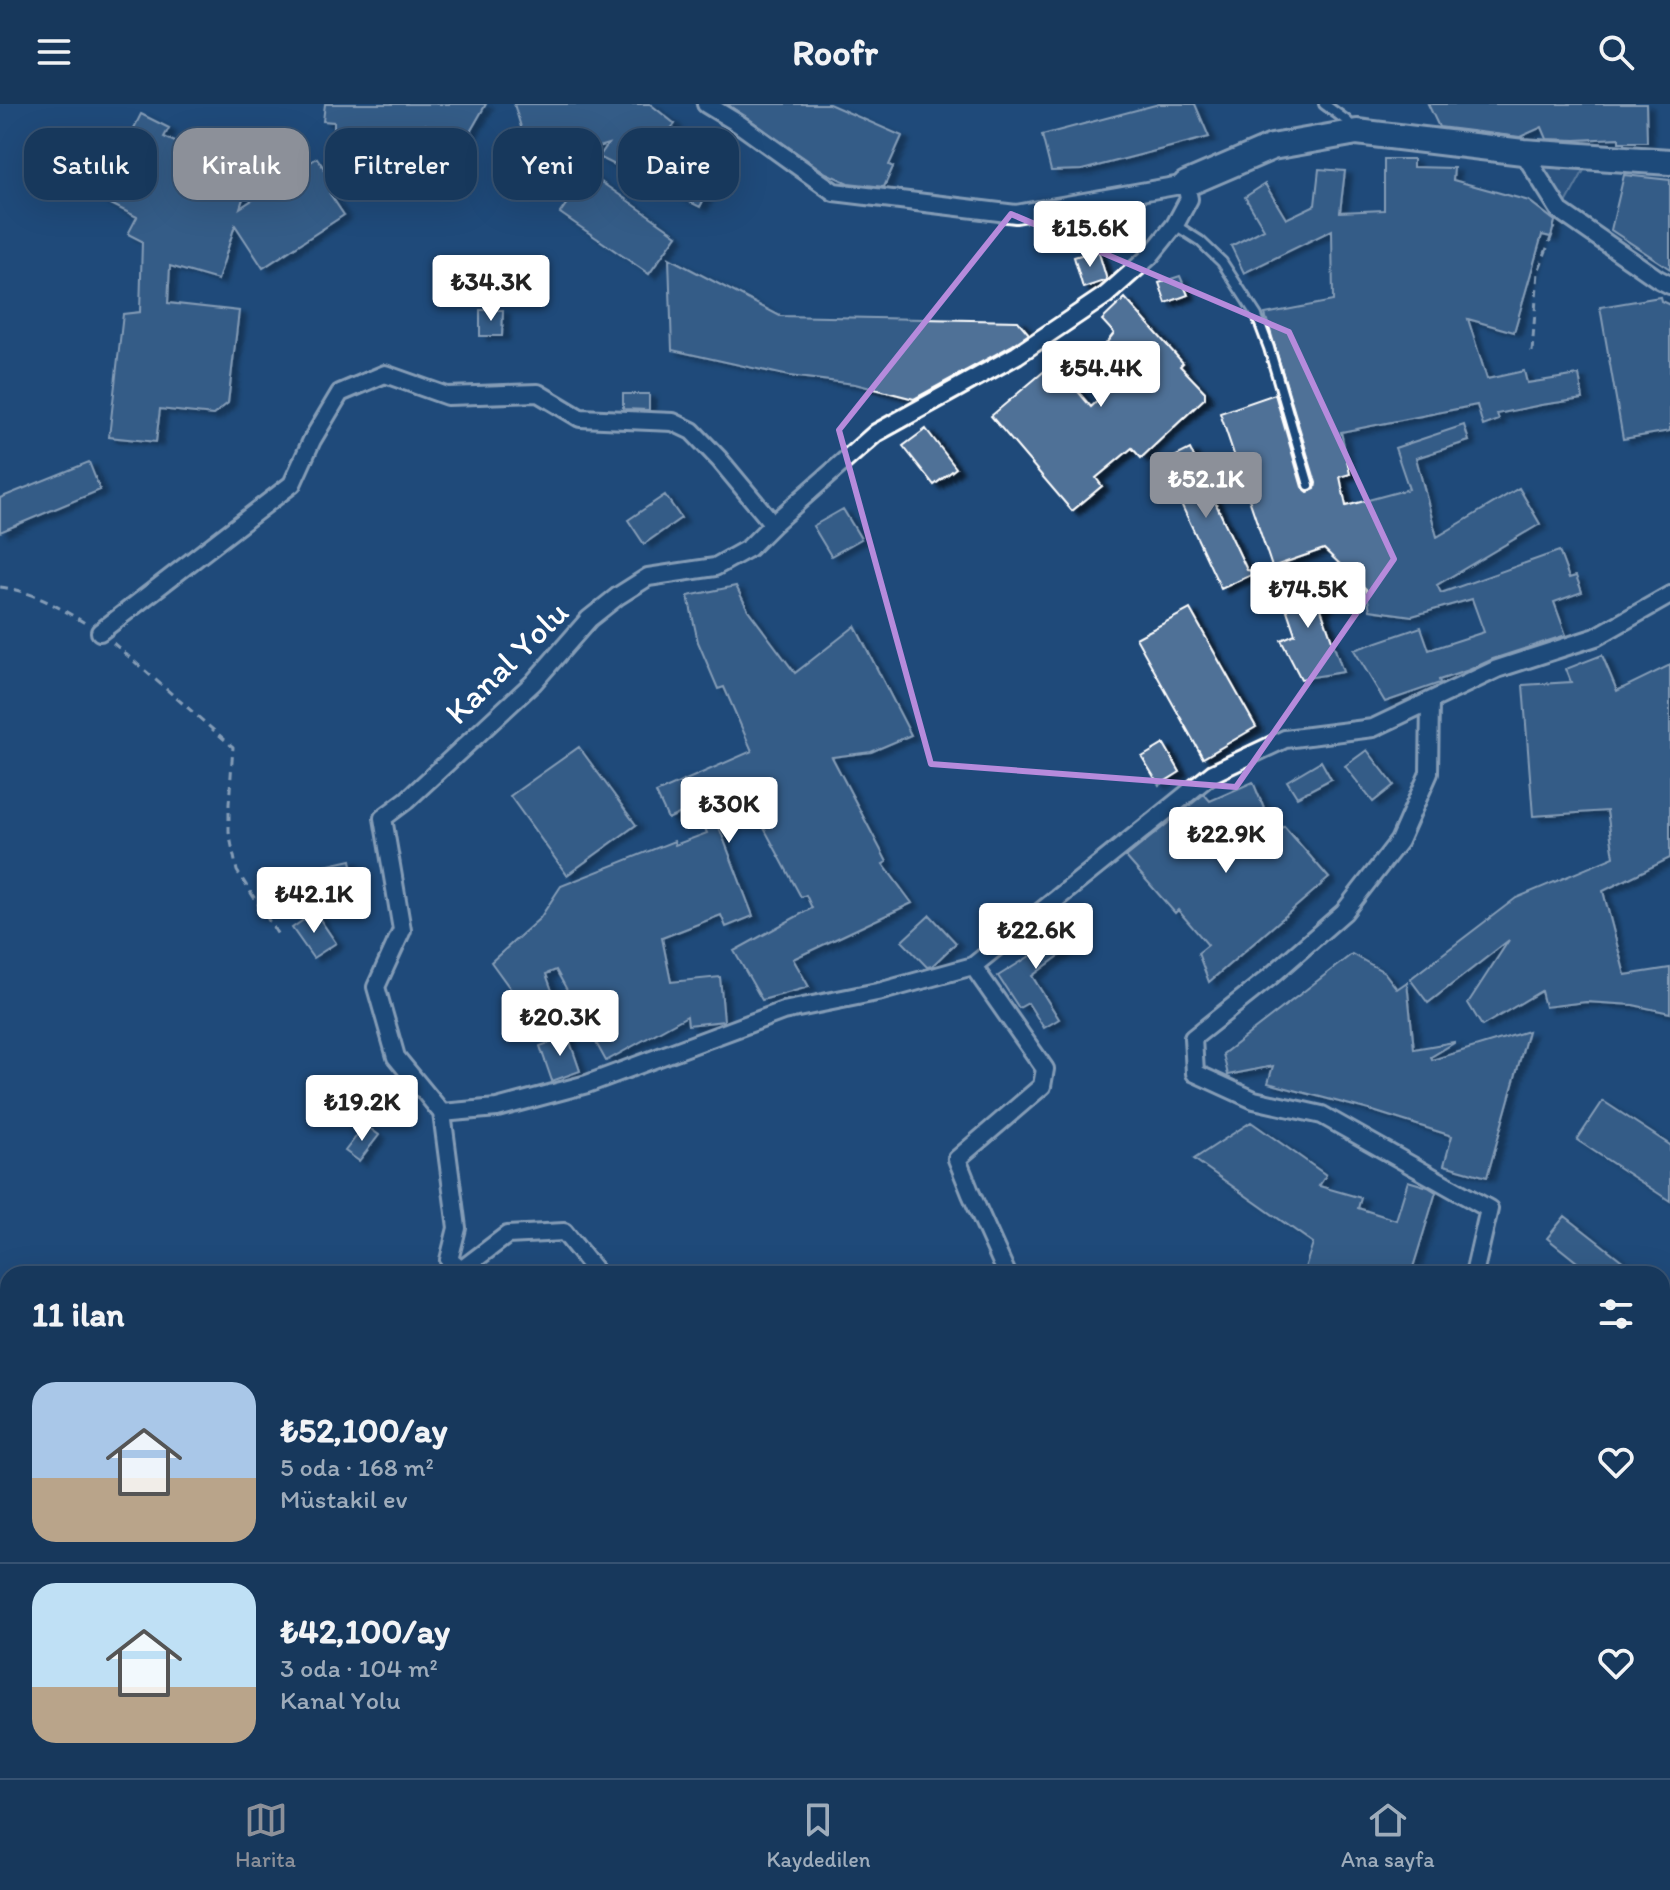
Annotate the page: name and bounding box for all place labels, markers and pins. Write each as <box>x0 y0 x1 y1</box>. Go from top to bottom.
pin: ₺15.6K <box>1025 201 1155 269</box>
pin: ₺34.3K <box>426 255 556 323</box>
pin: ₺54.4K <box>1036 341 1166 409</box>
pin: ₺52.1K <box>1141 452 1271 520</box>
pin: ₺74.5K <box>1243 562 1373 630</box>
pin: ₺30K <box>682 777 776 845</box>
pin: ₺22.9K <box>1161 807 1291 875</box>
pin: ₺42.1K <box>249 867 379 935</box>
pin: ₺22.6K <box>971 903 1101 971</box>
pin: ₺20.3K <box>495 990 625 1058</box>
pin: ₺19.2K <box>297 1075 427 1143</box>

